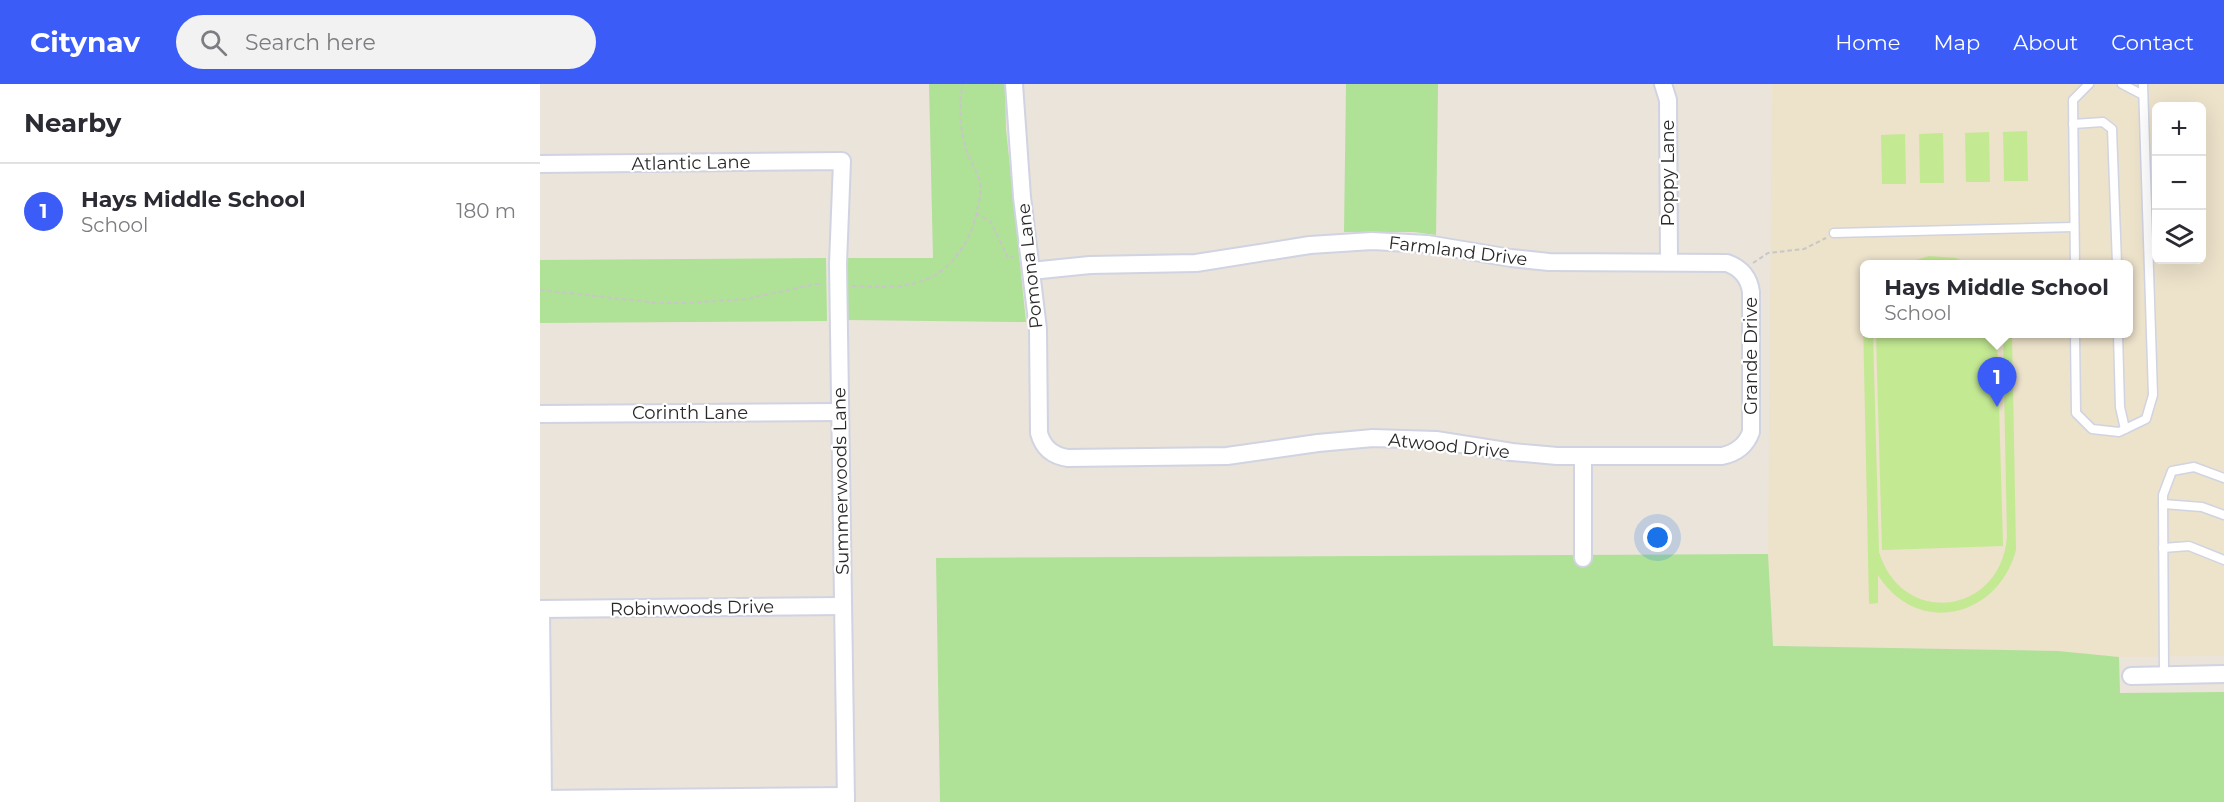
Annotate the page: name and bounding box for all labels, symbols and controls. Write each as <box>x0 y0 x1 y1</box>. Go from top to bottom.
search box <box>176 15 596 69</box>
text: Citynav <box>30 25 140 59</box>
icon: search <box>197 26 230 59</box>
text: Search here <box>245 29 376 56</box>
text: Home <box>1835 30 1900 55</box>
text: Map <box>1933 30 1980 55</box>
text: About <box>2013 30 2078 55</box>
text: Contact <box>2111 30 2194 55</box>
map controls <box>2152 102 2206 264</box>
button: + <box>2152 102 2206 156</box>
text: Nearby <box>24 107 121 139</box>
street label: Poppy Lane <box>1657 119 1679 226</box>
street label: Atlantic Lane <box>631 151 751 175</box>
button: − <box>2152 156 2206 210</box>
text: Hays Middle School <box>81 186 306 213</box>
text: 1 <box>40 199 47 223</box>
text: 180 m <box>456 199 516 223</box>
street label: Pomona Lane <box>1012 202 1048 330</box>
button: layers <box>2152 210 2206 264</box>
text: School <box>81 213 148 237</box>
street label: Farmland Drive <box>1387 232 1529 270</box>
popup <box>1860 260 2133 338</box>
text: Hays Middle School <box>1884 274 2109 301</box>
street label: Grande Drive <box>1740 297 1762 415</box>
text: School <box>1884 301 1952 325</box>
pin: 1 <box>1978 358 2016 407</box>
street label: Summerwoods Lane <box>828 387 854 575</box>
street label: Corinth Lane <box>632 402 748 424</box>
street label: Atwood Drive <box>1387 429 1511 463</box>
your location <box>1643 523 1672 552</box>
street label: Robinwoods Drive <box>610 596 774 620</box>

